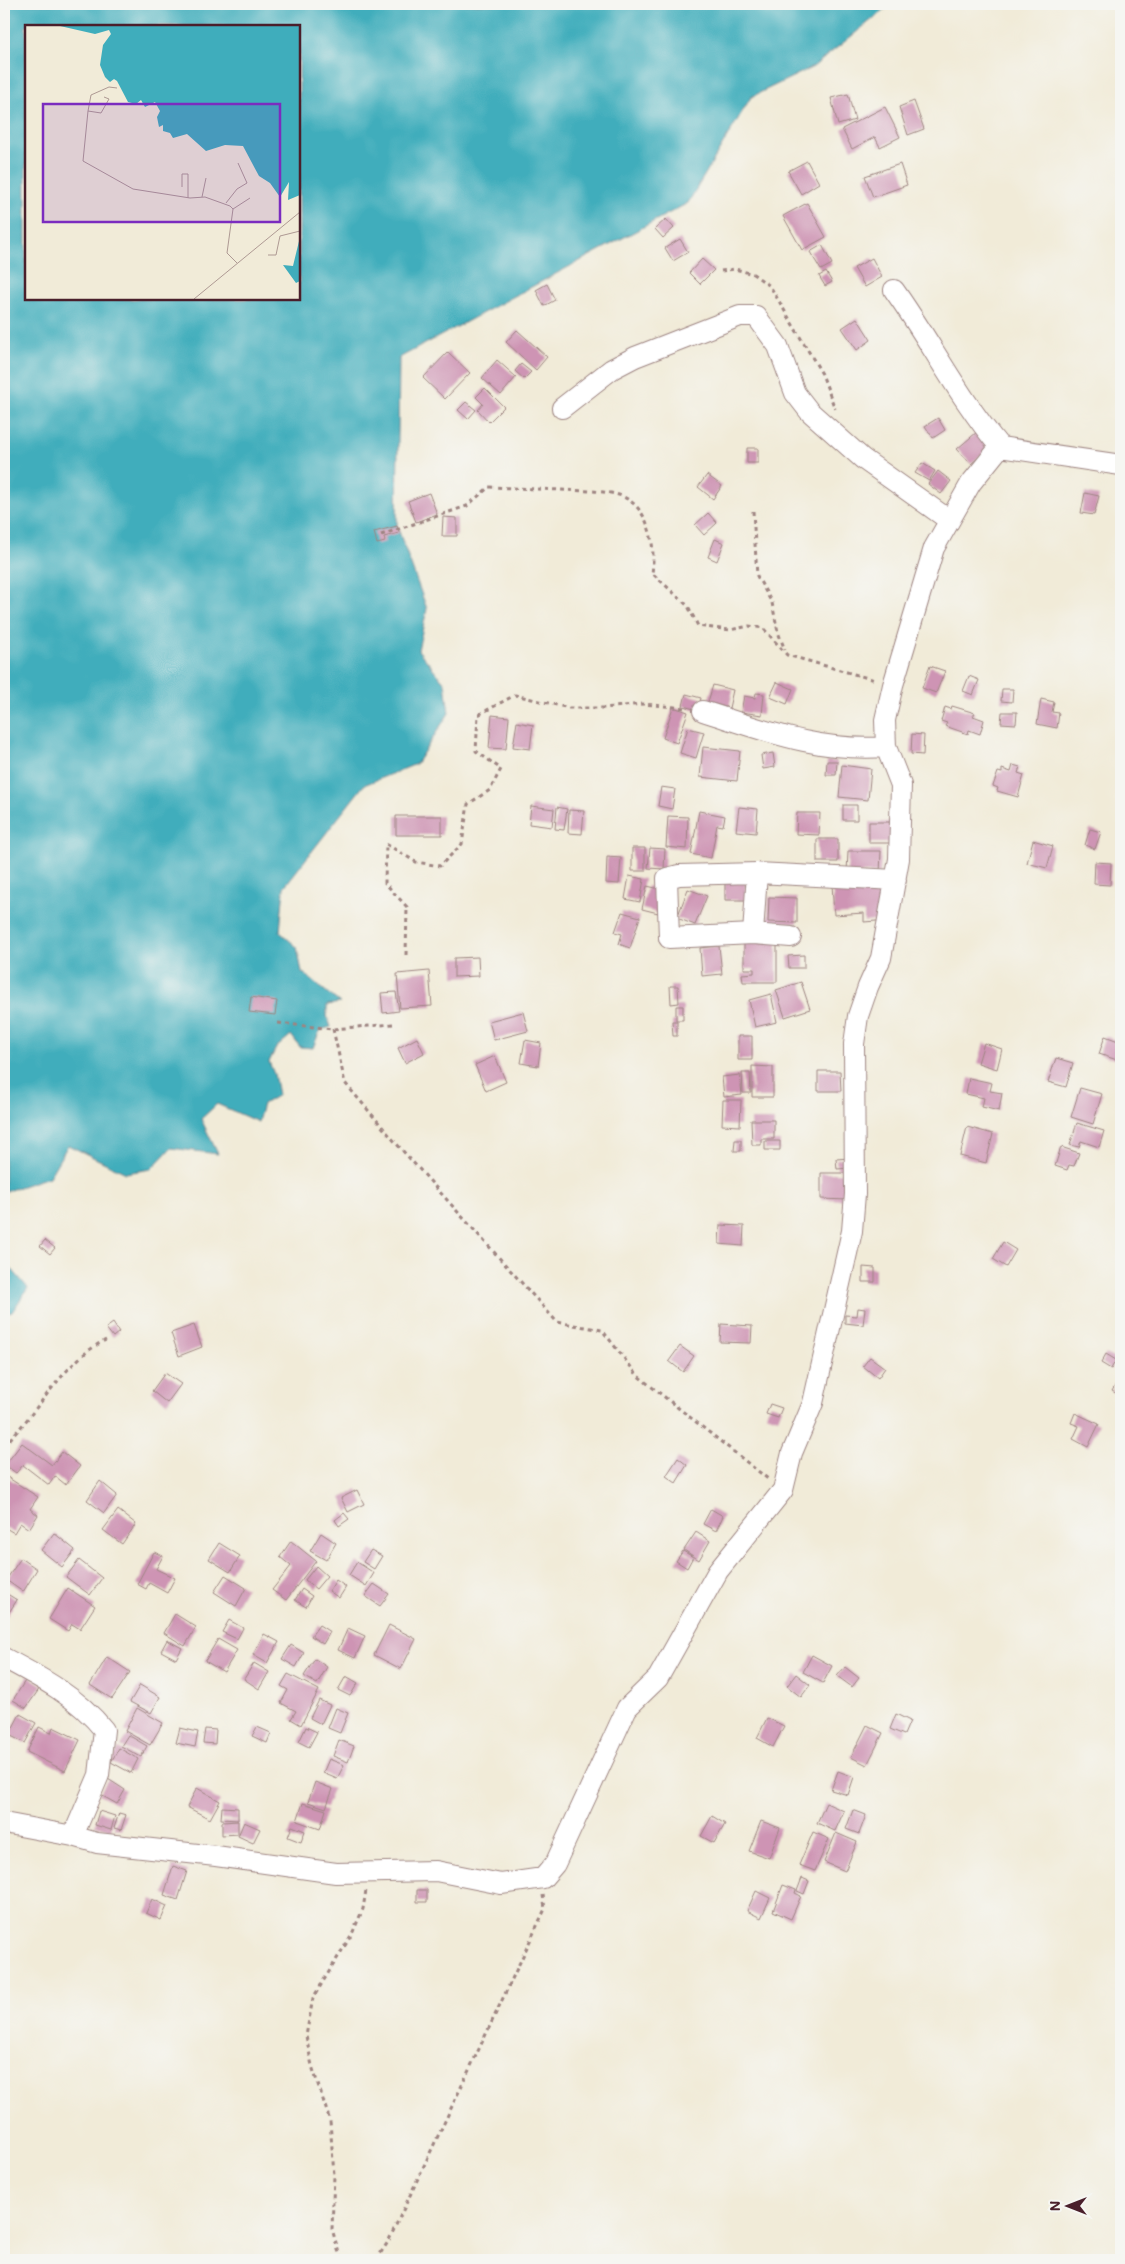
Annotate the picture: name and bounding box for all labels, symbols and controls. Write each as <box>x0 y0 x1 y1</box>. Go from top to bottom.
inset map <box>25 25 300 300</box>
north arrow <box>1042 2182 1092 2232</box>
text: N <box>1045 2201 1064 2211</box>

